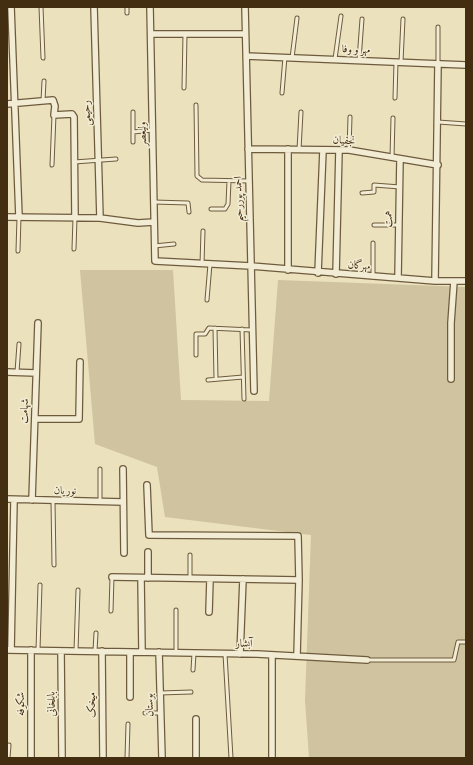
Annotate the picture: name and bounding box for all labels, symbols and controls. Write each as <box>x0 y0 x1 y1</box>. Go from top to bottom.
street label: مهر و وفا <box>342 43 370 57</box>
street label: رحیمی <box>80 100 94 126</box>
street label: ولیعصر <box>136 122 150 146</box>
street label: نجفیان <box>332 134 356 148</box>
street label: احمد پوررحیم <box>232 176 246 222</box>
street label: همت <box>382 210 396 228</box>
street label: مهرگان <box>347 259 371 273</box>
street label: شهامت <box>18 398 32 424</box>
street label: نوریان <box>54 484 76 498</box>
street label: آبشار <box>235 637 253 651</box>
street label: بابلخانی <box>45 691 59 717</box>
street label: شکوفه <box>14 692 28 716</box>
street label: میخک <box>85 692 99 718</box>
street label: بوستان <box>143 693 157 717</box>

